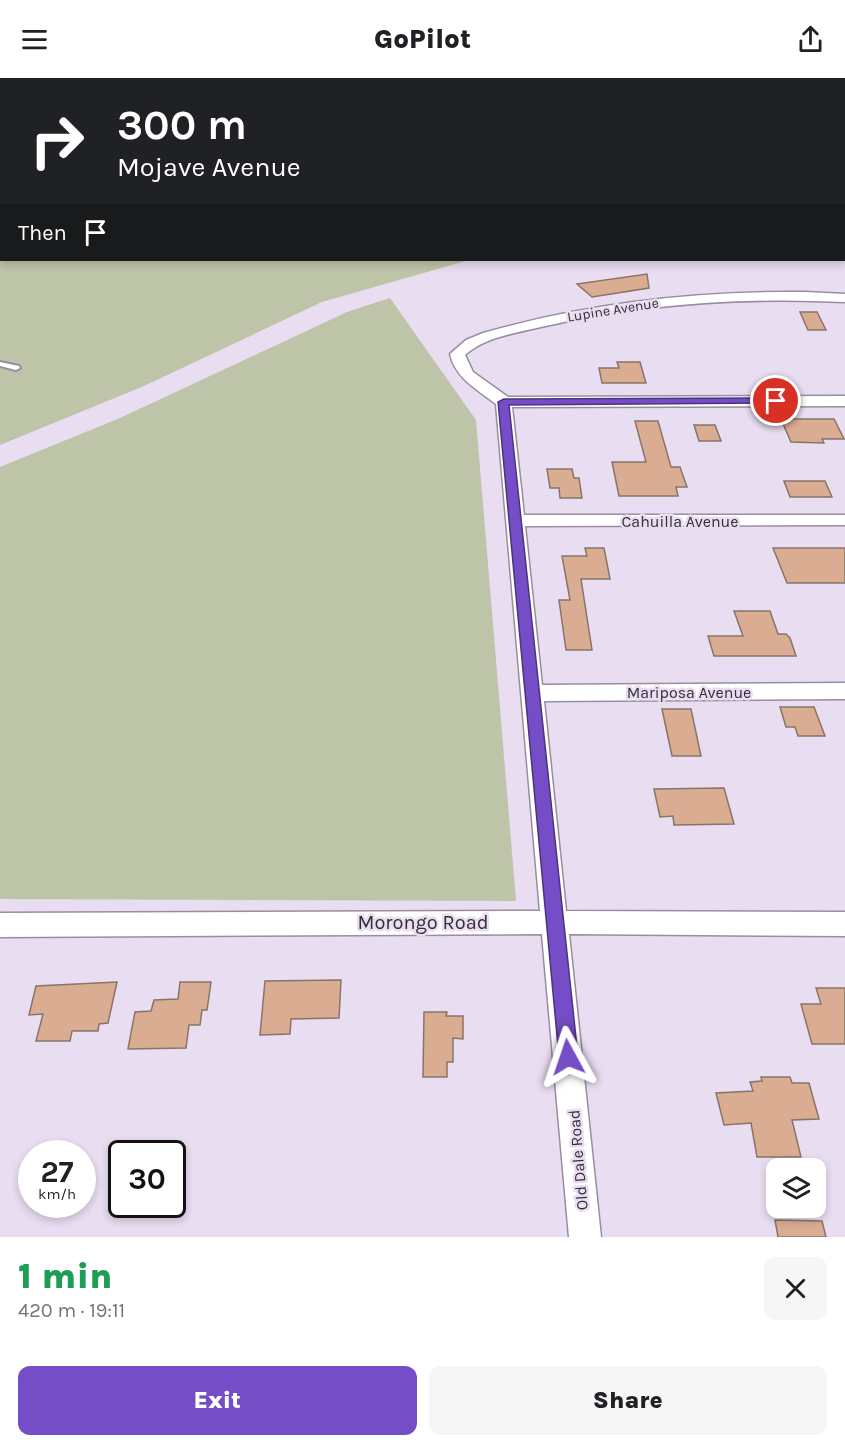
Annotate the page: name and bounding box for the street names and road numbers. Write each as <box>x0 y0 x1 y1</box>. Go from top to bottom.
street label: Lupine Avenue <box>566 294 660 326</box>
street label: Cahuilla Avenue <box>622 512 738 531</box>
street label: Mariposa Avenue <box>627 683 751 702</box>
street label: Morongo Road <box>357 911 489 934</box>
street label: Old Dale Road <box>564 1109 592 1211</box>

